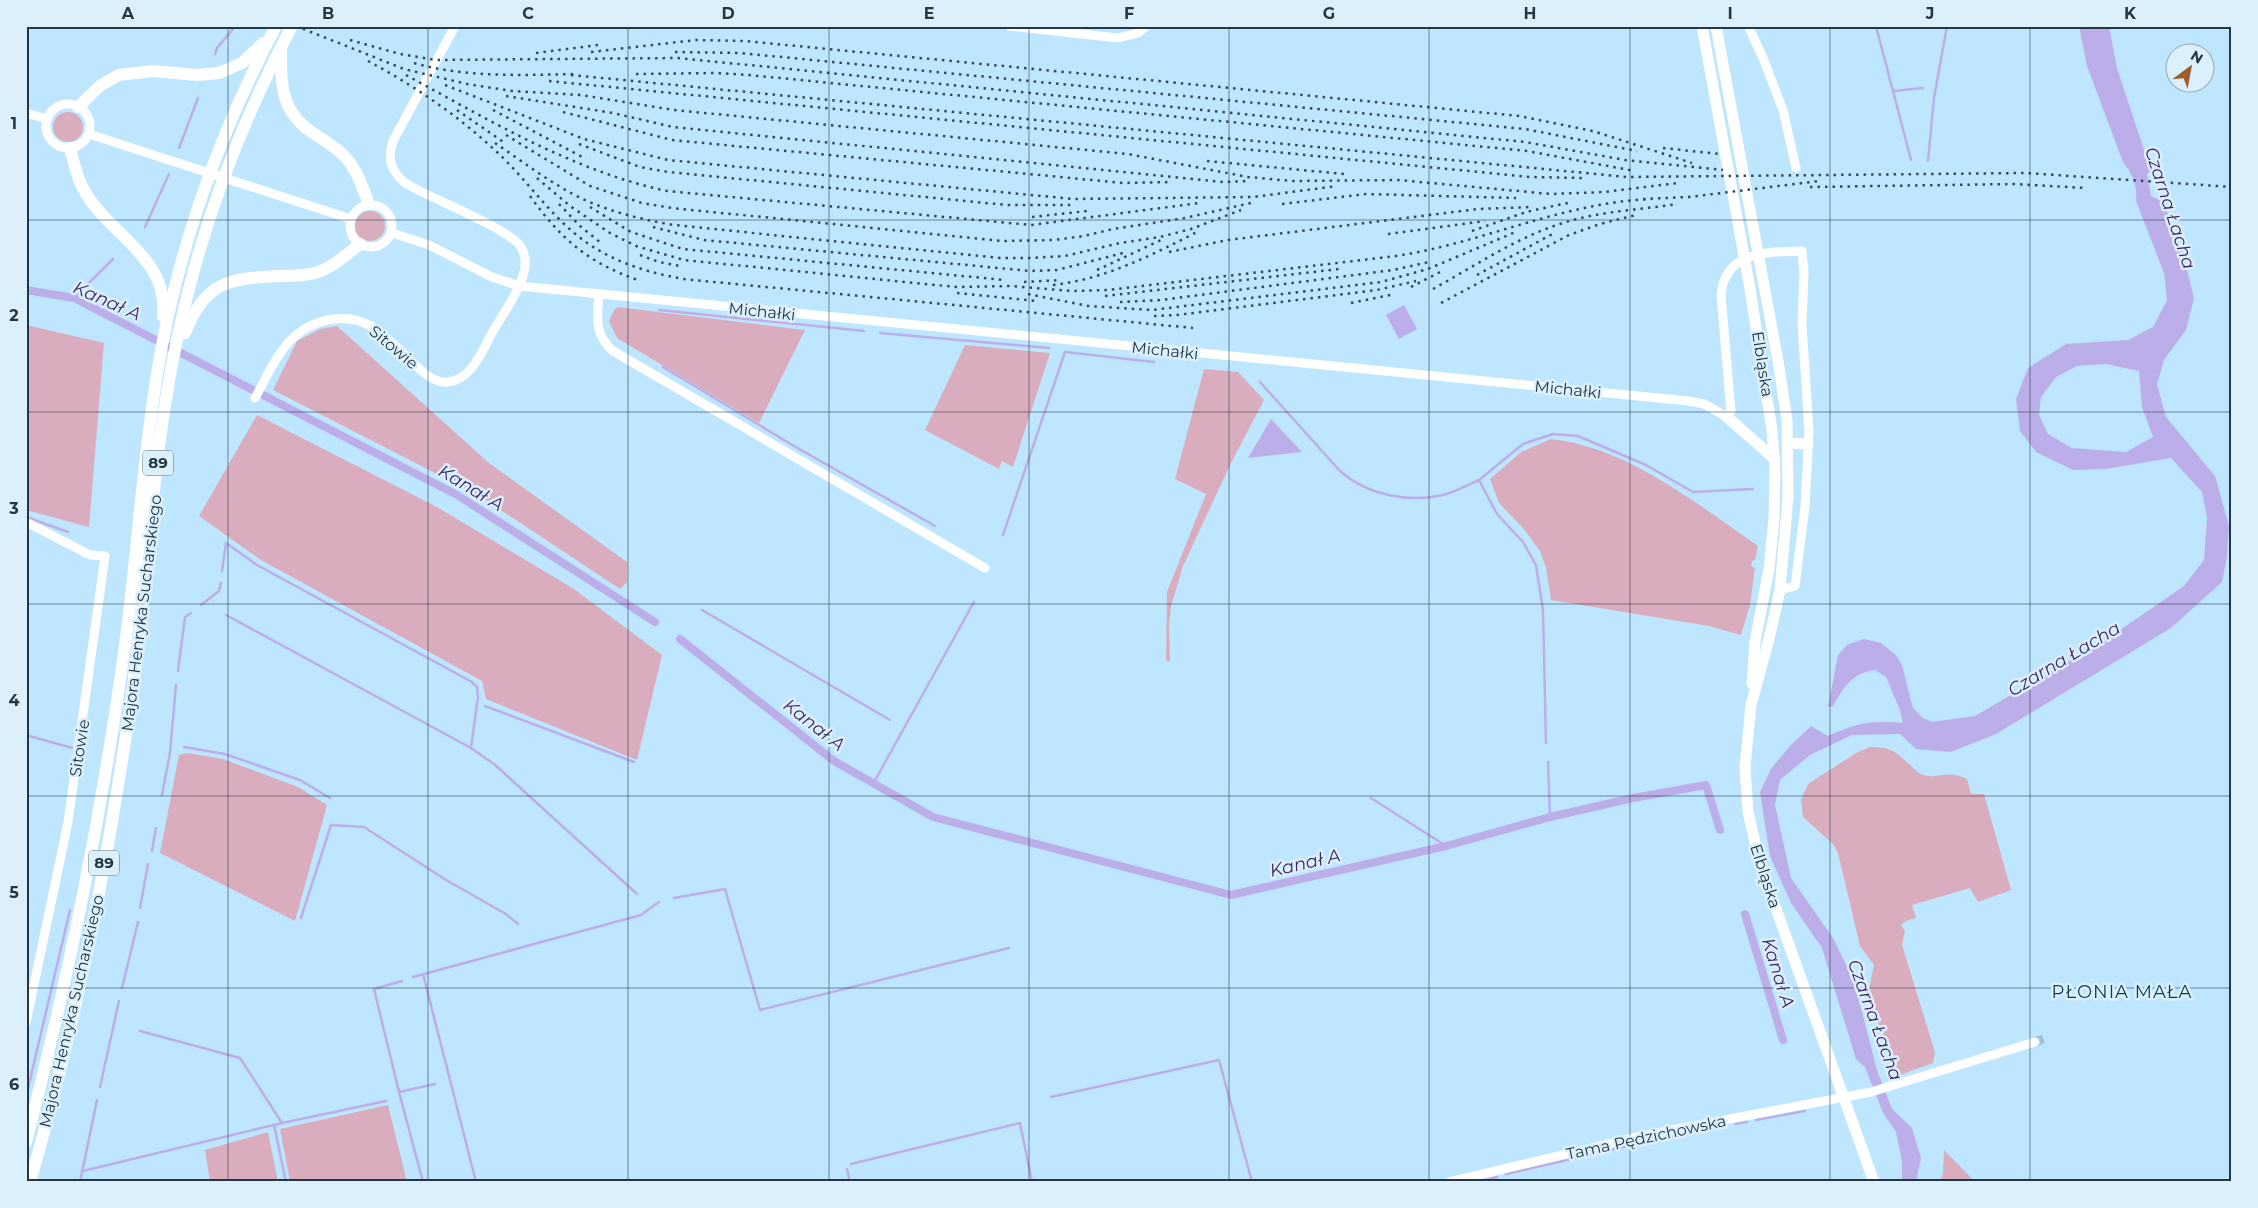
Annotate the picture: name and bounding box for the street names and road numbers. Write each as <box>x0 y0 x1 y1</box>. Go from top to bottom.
street label: Michałki <box>728 299 796 324</box>
street label: Sitowie <box>365 321 422 373</box>
street label: Elbląska <box>1748 330 1777 398</box>
street label: Michałki <box>1131 338 1199 363</box>
street label: Michałki <box>1534 377 1602 402</box>
road number: 89 <box>143 450 173 476</box>
street label: Majora Henryka Sucharskiego <box>118 494 165 733</box>
street label: Sitowie <box>66 718 93 778</box>
street label: Elbląska <box>1746 842 1785 911</box>
road number: 89 <box>89 850 119 876</box>
street label: Majora Henryka Sucharskiego <box>35 893 108 1129</box>
street label: Tama Pędzichowska <box>1564 1111 1728 1164</box>

